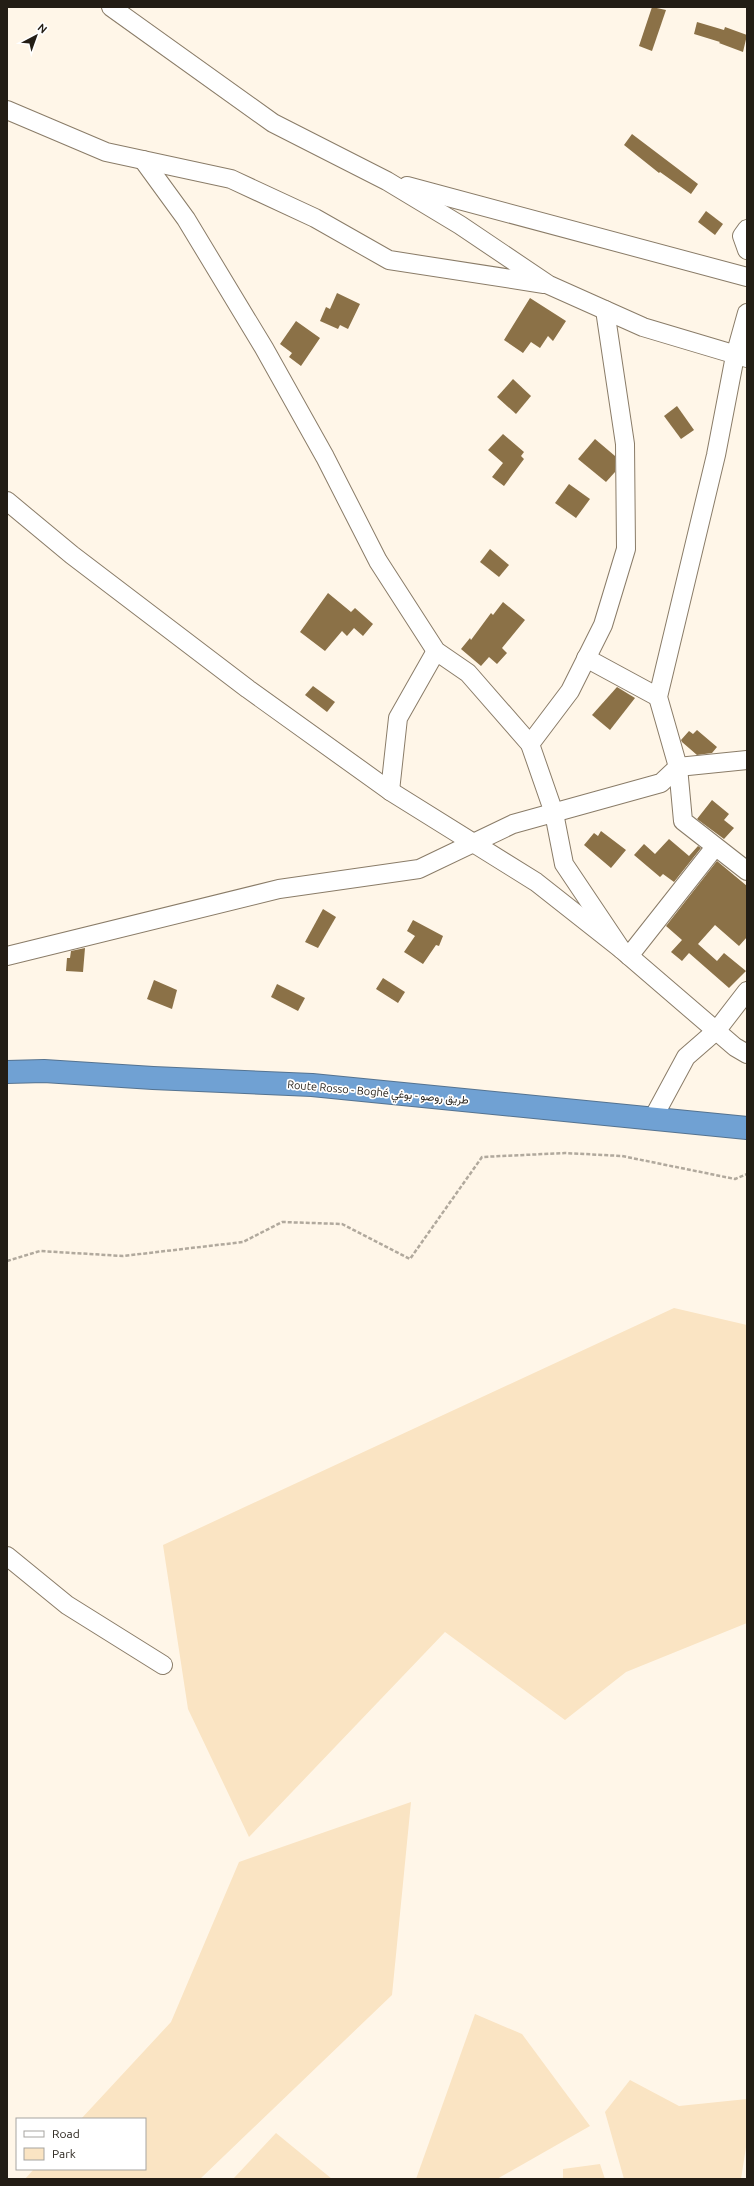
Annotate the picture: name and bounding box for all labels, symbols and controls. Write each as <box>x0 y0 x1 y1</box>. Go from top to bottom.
north arrow <box>16 16 56 56</box>
text: N <box>36 21 50 36</box>
street label: Route Rosso - Boghé طريق روصو - بوغي <box>286 1078 469 1110</box>
legend <box>16 2118 146 2170</box>
text: Road <box>52 2127 80 2140</box>
text: Park <box>52 2147 76 2160</box>

